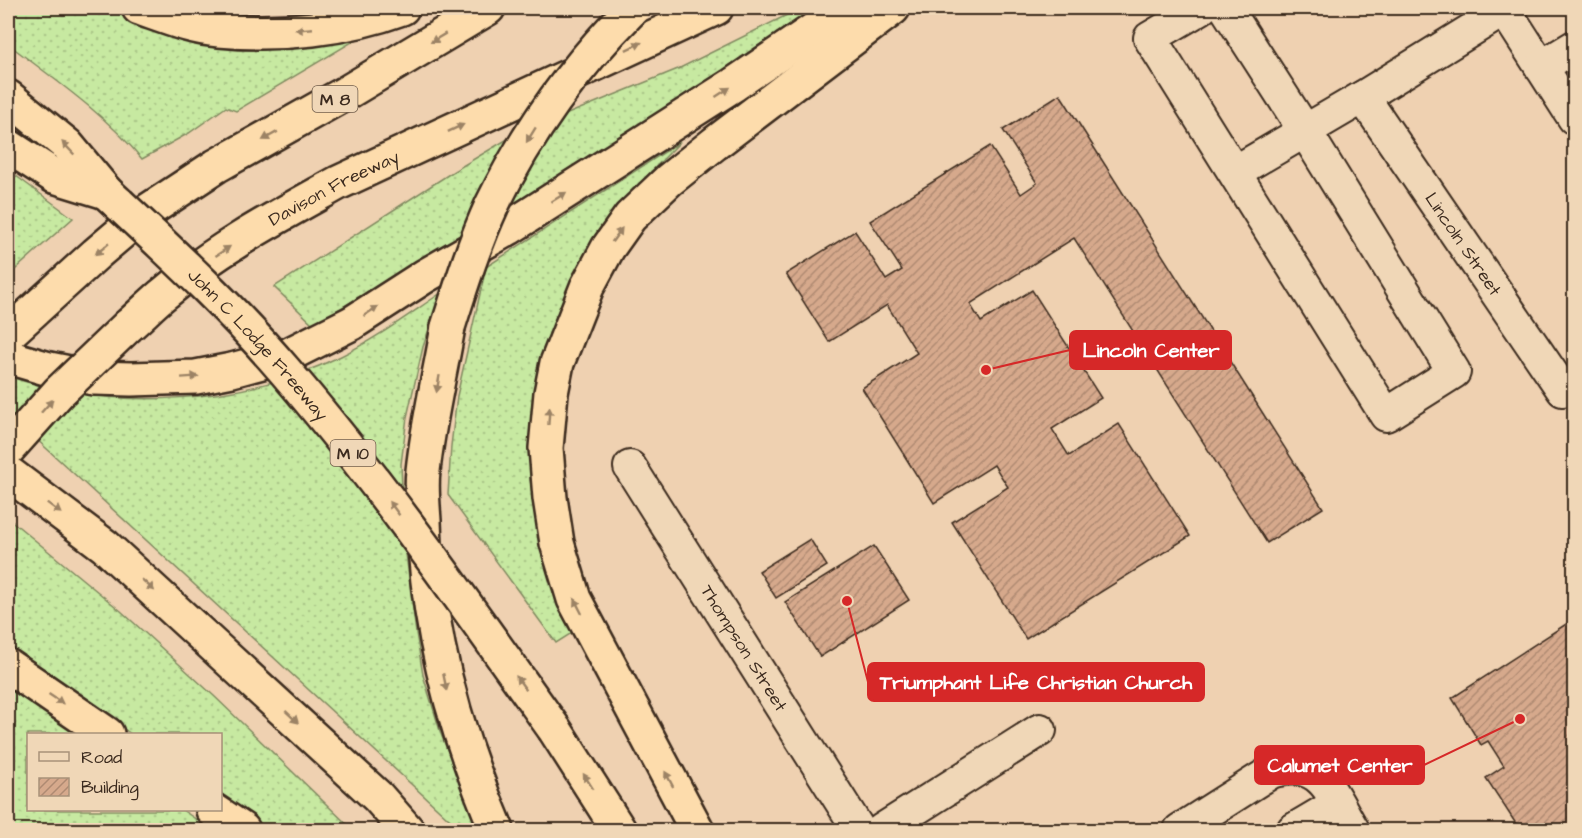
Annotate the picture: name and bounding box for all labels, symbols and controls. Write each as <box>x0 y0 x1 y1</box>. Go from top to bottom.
one-way arrow <box>295 24 314 34</box>
one-way arrow <box>430 32 446 43</box>
one-way arrow <box>625 41 643 51</box>
road number: M 8 <box>312 86 358 112</box>
one-way arrow <box>715 87 731 98</box>
one-way arrow <box>448 123 465 132</box>
one-way arrow <box>525 126 536 143</box>
one-way arrow <box>261 130 278 140</box>
one-way arrow <box>61 140 75 155</box>
street label: Davison Freeway <box>264 144 404 232</box>
street label: Lincoln Street <box>1419 188 1508 302</box>
one-way arrow <box>551 192 567 203</box>
one-way arrow <box>611 228 623 244</box>
one-way arrow <box>95 242 110 255</box>
one-way arrow <box>215 245 231 256</box>
street label: John C Lodge Freeway <box>182 263 334 427</box>
one-way arrow <box>363 306 379 317</box>
callout: Lincoln Center <box>1070 331 1231 369</box>
text: Lincoln Center <box>1083 337 1220 365</box>
one-way arrow <box>180 372 199 381</box>
one-way arrow <box>433 375 442 394</box>
one-way arrow <box>40 398 54 413</box>
one-way arrow <box>544 406 554 425</box>
road number: M 10 <box>330 440 376 466</box>
one-way arrow <box>388 500 400 516</box>
one-way arrow <box>47 502 62 514</box>
one-way arrow <box>140 578 155 591</box>
street label: Thompson Street <box>694 580 793 717</box>
one-way arrow <box>574 598 583 615</box>
callout: Triumphant Life Christian Church <box>868 663 1204 701</box>
text: Triumphant Life Christian Church <box>879 669 1193 697</box>
one-way arrow <box>441 673 451 691</box>
one-way arrow <box>515 675 527 691</box>
one-way arrow <box>48 693 64 704</box>
one-way arrow <box>284 710 299 723</box>
legend <box>27 733 222 811</box>
text: Road <box>81 745 122 770</box>
callout: Calumet Center <box>1255 746 1424 784</box>
text: Calumet Center <box>1267 752 1413 780</box>
one-way arrow <box>664 770 674 787</box>
one-way arrow <box>583 773 594 789</box>
text: Building <box>81 775 139 801</box>

